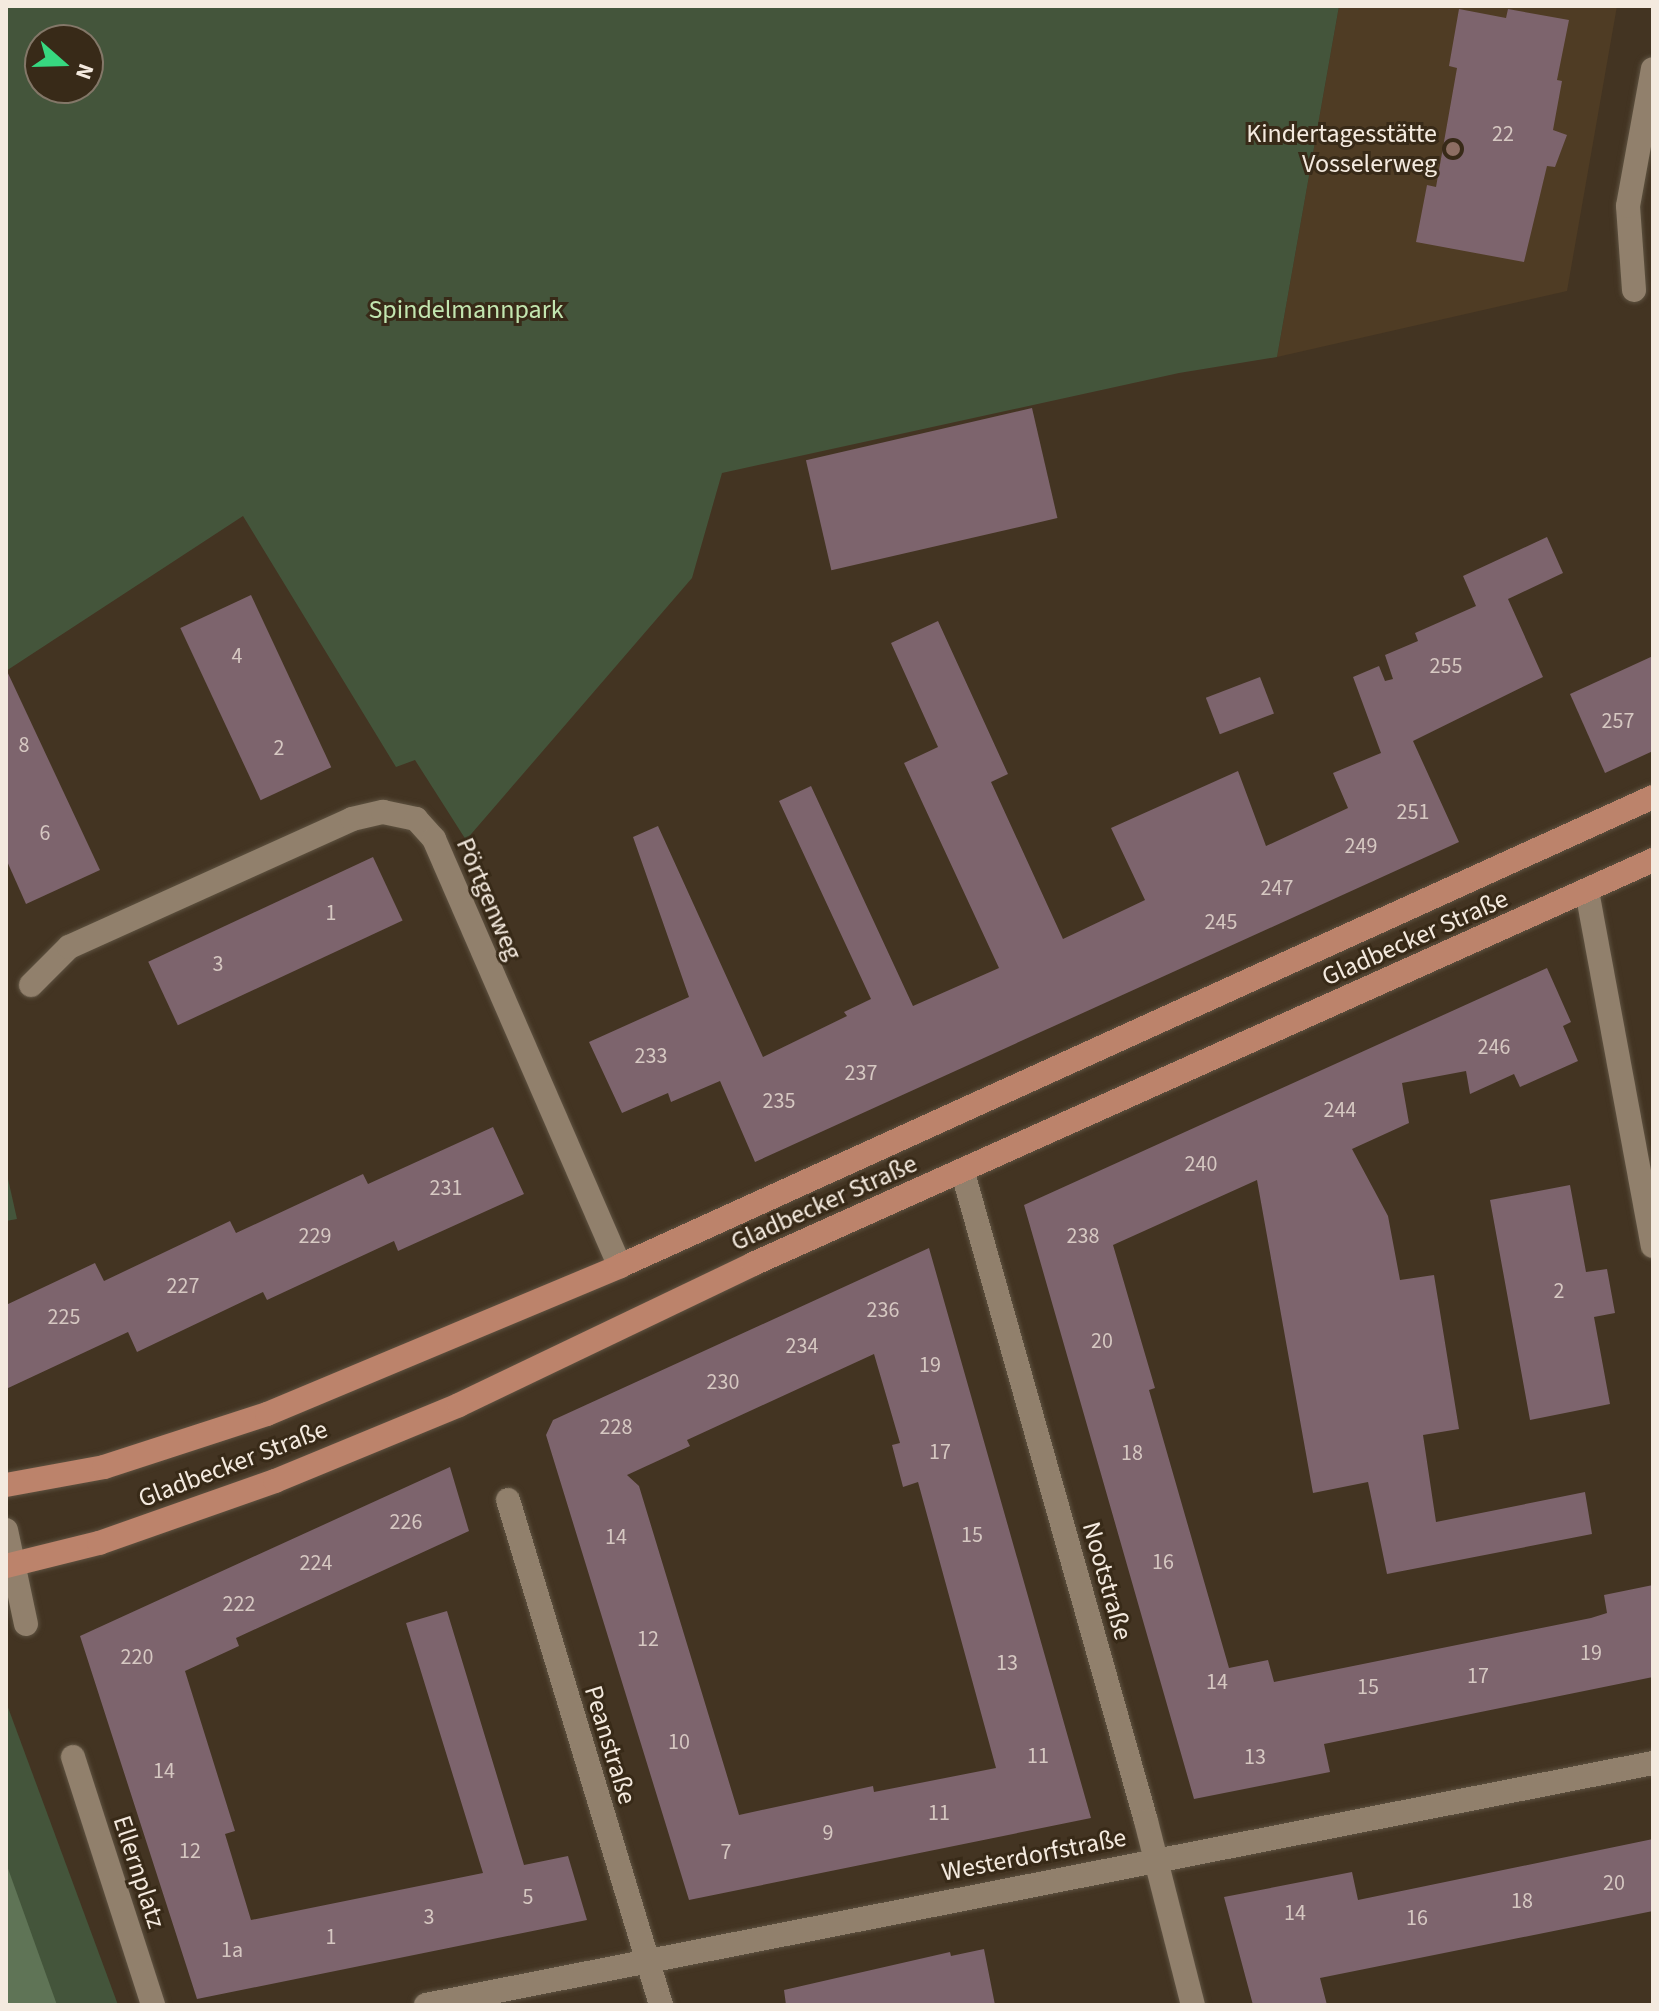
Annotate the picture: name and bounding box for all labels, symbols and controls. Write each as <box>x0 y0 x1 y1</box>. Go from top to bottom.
north arrow <box>24 24 104 104</box>
text: N <box>67 59 102 84</box>
place label: Kindertagesstätte Vosselerweg <box>1246 118 1437 180</box>
house number: 22 <box>1492 122 1514 148</box>
marker: Kindertagesstätte Vosselerweg <box>1444 140 1462 158</box>
park label: Spindelmannpark <box>368 294 564 326</box>
house number: 4 <box>232 644 242 670</box>
house number: 255 <box>1430 654 1462 680</box>
house number: 257 <box>1602 709 1634 735</box>
house number: 8 <box>19 733 29 759</box>
house number: 2 <box>274 736 284 762</box>
house number: 251 <box>1397 800 1429 826</box>
house number: 6 <box>40 821 50 847</box>
street label: Pörtgenweg <box>449 833 529 965</box>
house number: 249 <box>1345 834 1377 860</box>
house number: 247 <box>1261 876 1293 902</box>
street label: Gladbecker Straße <box>1317 883 1513 993</box>
house number: 1 <box>326 901 336 927</box>
house number: 245 <box>1205 910 1237 936</box>
house number: 3 <box>213 952 223 978</box>
house number: 246 <box>1478 1035 1510 1061</box>
house number: 233 <box>635 1044 667 1070</box>
house number: 237 <box>845 1061 877 1087</box>
house number: 235 <box>763 1089 795 1115</box>
house number: 244 <box>1324 1098 1356 1124</box>
street label: Gladbecker Straße <box>726 1148 922 1258</box>
house number: 240 <box>1185 1152 1217 1178</box>
house number: 231 <box>430 1176 462 1202</box>
house number: 229 <box>299 1224 331 1250</box>
house number: 238 <box>1067 1224 1099 1250</box>
house number: 227 <box>167 1274 199 1300</box>
house number: 2 <box>1554 1279 1564 1305</box>
house number: 236 <box>867 1298 899 1324</box>
house number: 225 <box>48 1305 80 1331</box>
house number: 20 <box>1091 1329 1113 1355</box>
house number: 234 <box>786 1334 818 1360</box>
house number: 19 <box>919 1353 941 1379</box>
house number: 230 <box>707 1370 739 1396</box>
street label: Gladbecker Straße <box>134 1414 332 1514</box>
house number: 228 <box>600 1415 632 1441</box>
house number: 17 <box>929 1440 951 1466</box>
house number: 18 <box>1121 1441 1143 1467</box>
house number: 226 <box>390 1510 422 1536</box>
street label: Nootstraße <box>1075 1518 1139 1644</box>
house number: 15 <box>961 1523 983 1549</box>
house number: 14 <box>605 1525 627 1551</box>
house number: 16 <box>1152 1550 1174 1576</box>
house number: 224 <box>300 1551 332 1577</box>
house number: 222 <box>223 1592 255 1618</box>
house number: 12 <box>637 1627 659 1653</box>
house number: 19 <box>1580 1641 1602 1667</box>
house number: 220 <box>121 1645 153 1671</box>
house number: 13 <box>996 1651 1018 1677</box>
house number: 17 <box>1467 1664 1489 1690</box>
house number: 14 <box>1206 1670 1228 1696</box>
house number: 15 <box>1357 1675 1379 1701</box>
street label: Peanstraße <box>577 1682 643 1808</box>
house number: 10 <box>668 1730 690 1756</box>
house number: 11 <box>1027 1744 1049 1770</box>
house number: 13 <box>1244 1745 1266 1771</box>
house number: 14 <box>153 1759 175 1785</box>
house number: 11 <box>928 1801 950 1827</box>
street label: Ellernplatz <box>106 1812 172 1932</box>
house number: 9 <box>823 1821 833 1847</box>
street label: Westerdorfstraße <box>939 1822 1129 1888</box>
house number: 12 <box>179 1839 201 1865</box>
house number: 7 <box>721 1840 731 1866</box>
house number: 20 <box>1603 1871 1625 1897</box>
house number: 5 <box>523 1885 533 1911</box>
house number: 18 <box>1511 1889 1533 1915</box>
house number: 14 <box>1284 1901 1306 1927</box>
house number: 3 <box>424 1905 434 1931</box>
house number: 16 <box>1406 1906 1428 1932</box>
house number: 1 <box>326 1925 336 1951</box>
house number: 1a <box>221 1938 243 1964</box>

